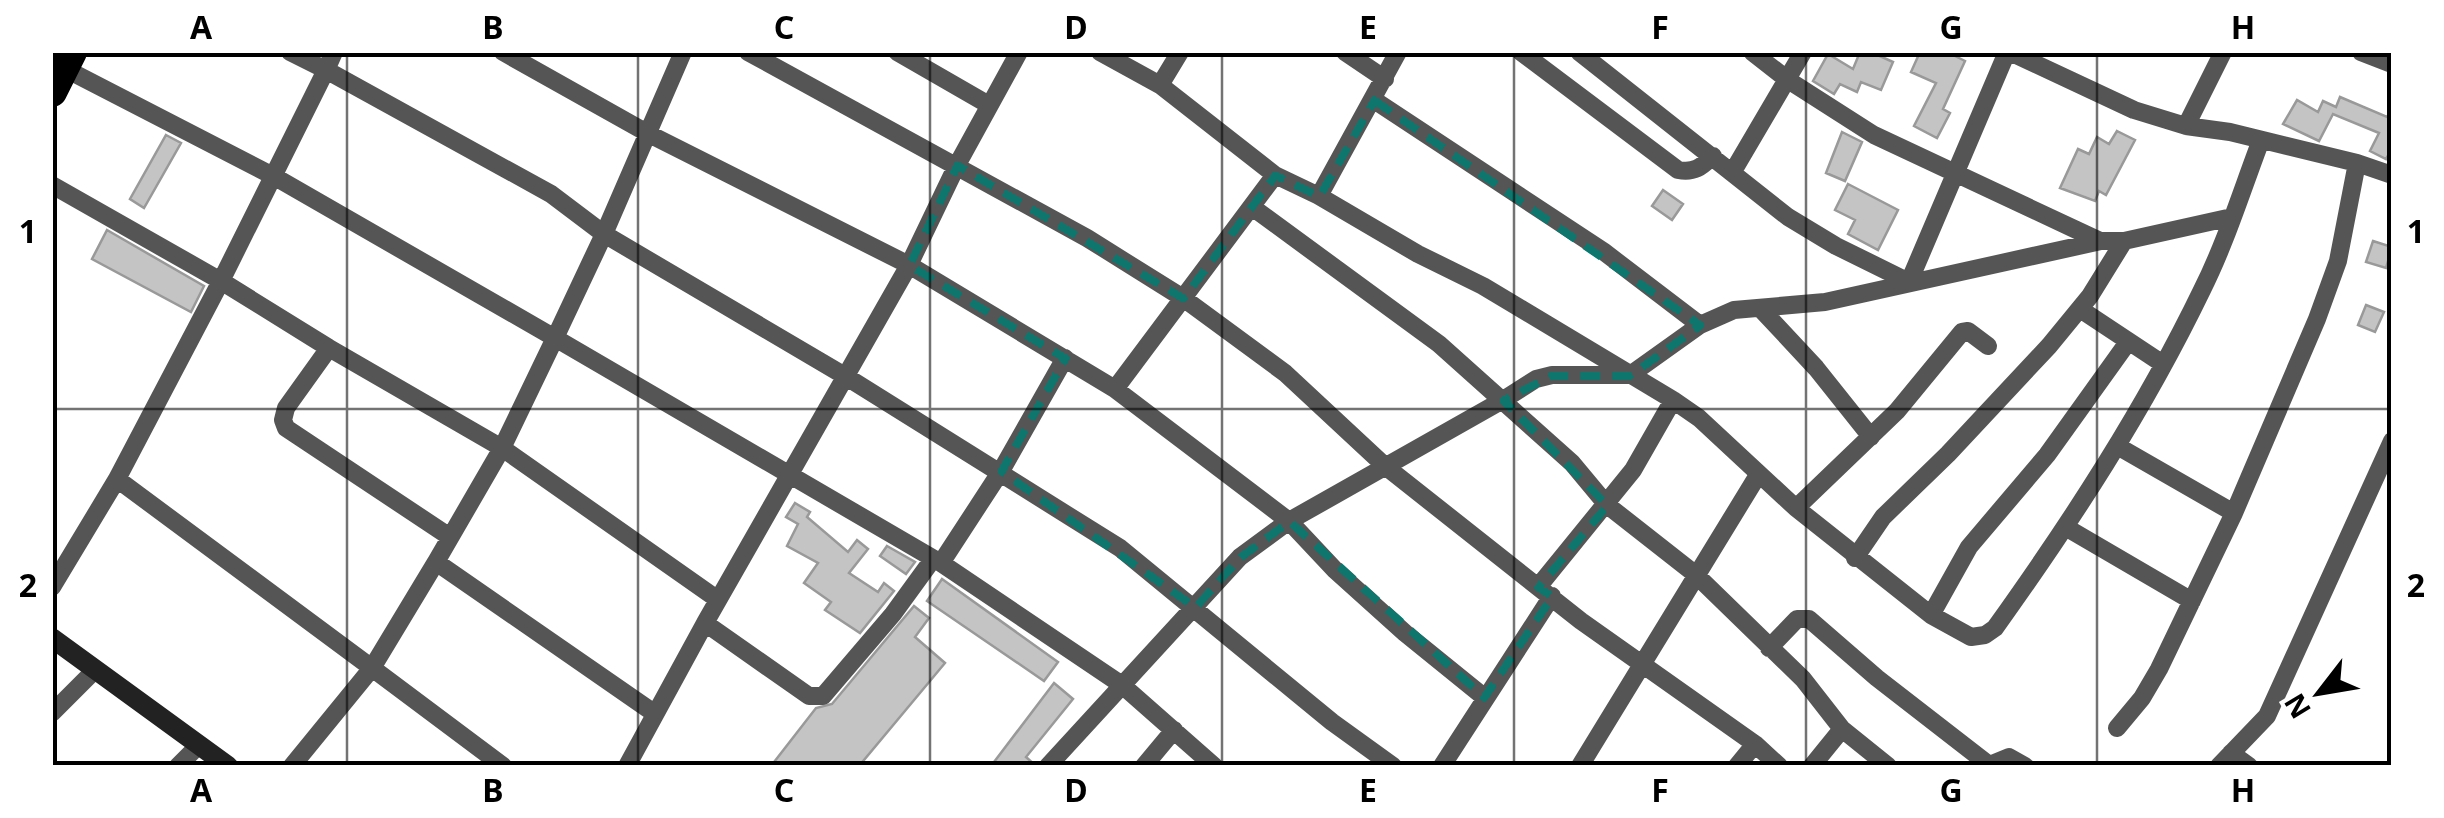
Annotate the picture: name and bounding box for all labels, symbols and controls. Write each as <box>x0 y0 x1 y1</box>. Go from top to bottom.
text: A <box>190 5 213 48</box>
text: B <box>482 5 504 48</box>
text: C <box>774 5 794 48</box>
text: D <box>1064 5 1088 48</box>
text: E <box>1359 5 1377 48</box>
text: F <box>1651 5 1669 48</box>
text: G <box>1939 5 1963 48</box>
text: H <box>2231 5 2255 48</box>
text: 1 <box>19 209 37 252</box>
text: 1 <box>2407 209 2425 252</box>
text: 2 <box>19 563 37 606</box>
text: 2 <box>2407 563 2425 606</box>
north arrow <box>2269 643 2369 743</box>
text: N <box>2275 687 2319 726</box>
text: A <box>190 768 213 811</box>
text: B <box>482 768 504 811</box>
text: C <box>774 768 794 811</box>
text: D <box>1064 768 1088 811</box>
text: E <box>1359 768 1377 811</box>
text: F <box>1651 768 1669 811</box>
text: G <box>1939 768 1963 811</box>
text: H <box>2231 768 2255 811</box>

